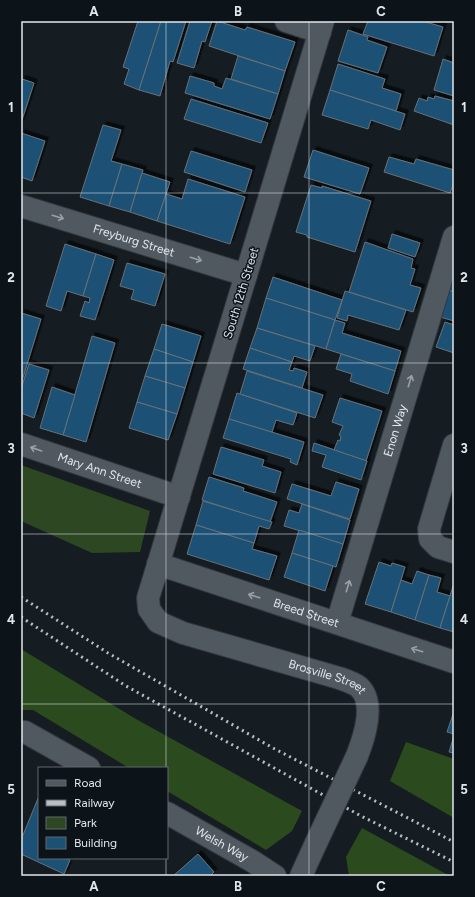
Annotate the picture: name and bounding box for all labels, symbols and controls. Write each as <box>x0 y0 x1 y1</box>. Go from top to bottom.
text: A <box>89 4 99 19</box>
text: B <box>234 4 242 19</box>
text: C <box>376 4 386 19</box>
text: 1 <box>8 100 14 115</box>
text: 1 <box>461 100 467 115</box>
one-way arrow <box>52 214 65 221</box>
street label: Freyburg Street <box>91 221 177 260</box>
street label: South 12th Street <box>220 245 262 340</box>
one-way arrow <box>189 256 202 263</box>
text: 2 <box>7 270 15 285</box>
text: 2 <box>460 270 468 285</box>
one-way arrow <box>407 375 414 388</box>
street label: Enon Way <box>381 402 410 458</box>
text: 3 <box>7 441 15 456</box>
text: 3 <box>460 441 468 456</box>
one-way arrow <box>30 445 43 452</box>
street label: Mary Ann Street <box>56 450 144 491</box>
one-way arrow <box>345 580 352 593</box>
one-way arrow <box>247 592 260 599</box>
street label: Breed Street <box>272 596 341 631</box>
text: 4 <box>7 612 15 627</box>
text: 4 <box>460 612 468 627</box>
one-way arrow <box>411 646 424 653</box>
street label: Brosville Street <box>287 657 370 697</box>
legend <box>38 767 168 859</box>
text: Road <box>74 776 102 790</box>
text: 5 <box>7 782 15 797</box>
text: 5 <box>460 782 468 797</box>
text: Railway <box>74 796 115 810</box>
text: Park <box>74 816 97 830</box>
street label: Welsh Way <box>193 823 252 865</box>
text: Building <box>74 836 117 850</box>
text: A <box>89 879 99 894</box>
text: B <box>234 879 242 894</box>
text: C <box>376 879 386 894</box>

